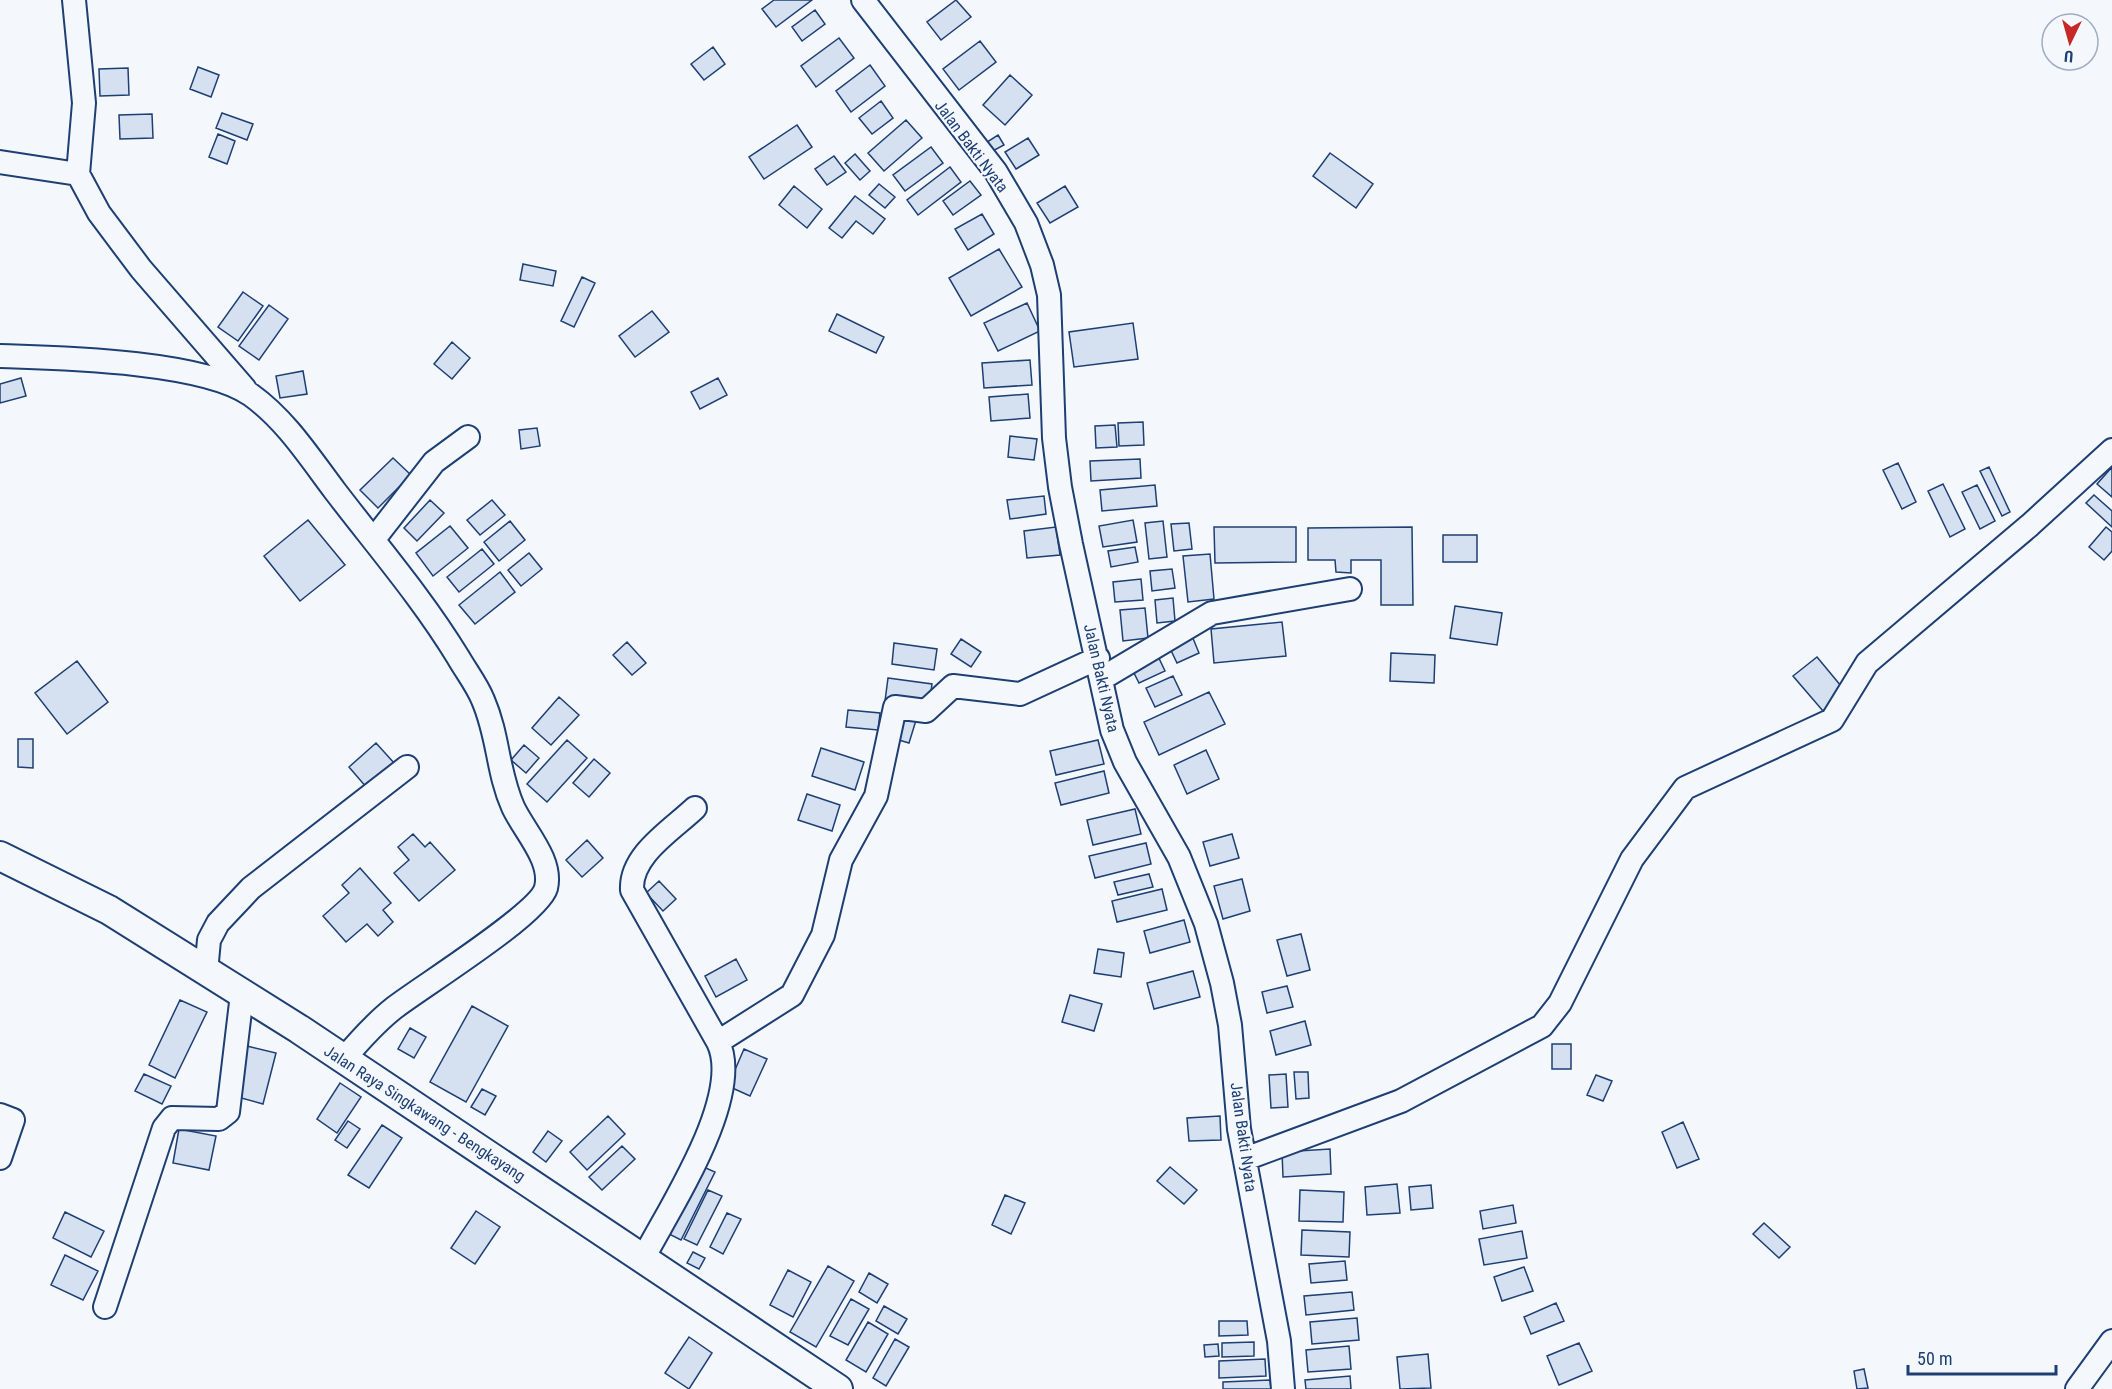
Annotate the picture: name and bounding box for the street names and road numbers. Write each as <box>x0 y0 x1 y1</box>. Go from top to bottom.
street label: Jalan Bakti Nyata <box>931 97 1012 196</box>
street label: Jalan Bakti Nyata <box>1080 622 1123 734</box>
street label: Jalan Raya Singkawang - Bengkayang <box>321 1041 529 1186</box>
street label: Jalan Bakti Nyata <box>1226 1081 1261 1193</box>

